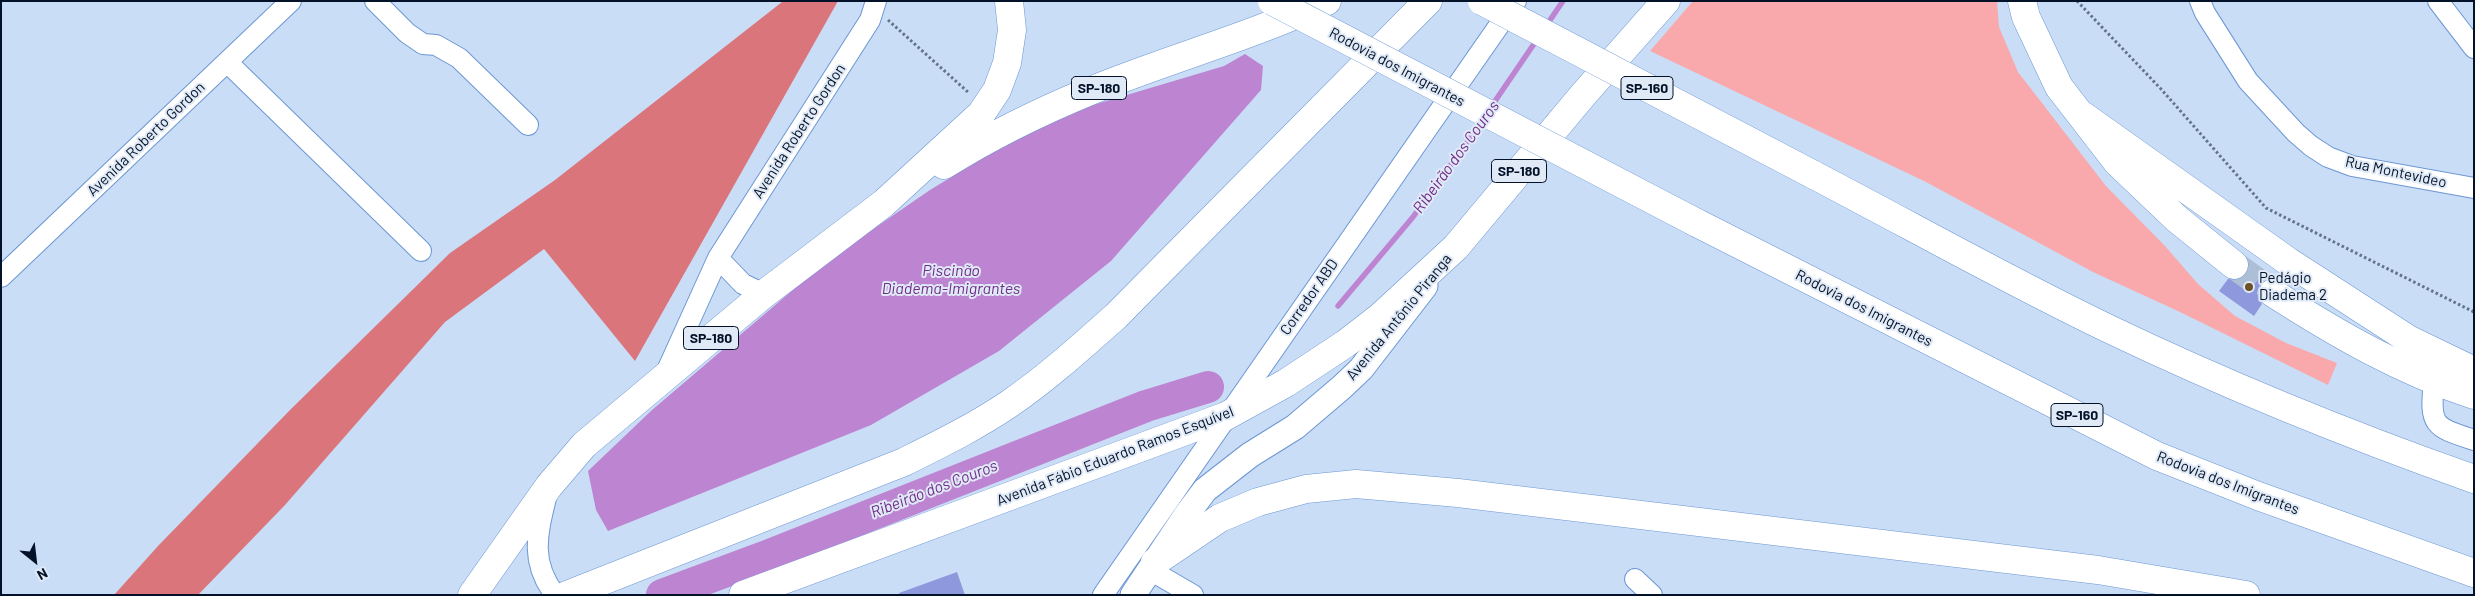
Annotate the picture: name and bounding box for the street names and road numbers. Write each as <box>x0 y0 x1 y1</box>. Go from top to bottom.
street label: Rodovia dos Imigrantes <box>1326 24 1468 110</box>
street label: Avenida Roberto Gordon <box>749 60 849 202</box>
road number: SP-180 <box>1072 76 1126 100</box>
road number: SP-160 <box>1621 76 1673 100</box>
street label: Avenida Roberto Gordon <box>83 78 209 200</box>
street label: Rua Montevideo <box>2344 152 2448 192</box>
road number: SP-180 <box>1492 160 1546 182</box>
street label: Avenida Antônio Piranga <box>1342 250 1456 384</box>
street label: Corredor ABD <box>1276 256 1342 338</box>
street label: Rodovia dos Imigrantes <box>1793 266 1935 350</box>
road number: SP-180 <box>684 326 738 349</box>
street label: Avenida Fábio Eduardo Ramos Esquível <box>994 402 1236 510</box>
road number: SP-160 <box>2051 404 2103 426</box>
street label: Rodovia dos Imigrantes <box>2154 448 2302 518</box>

